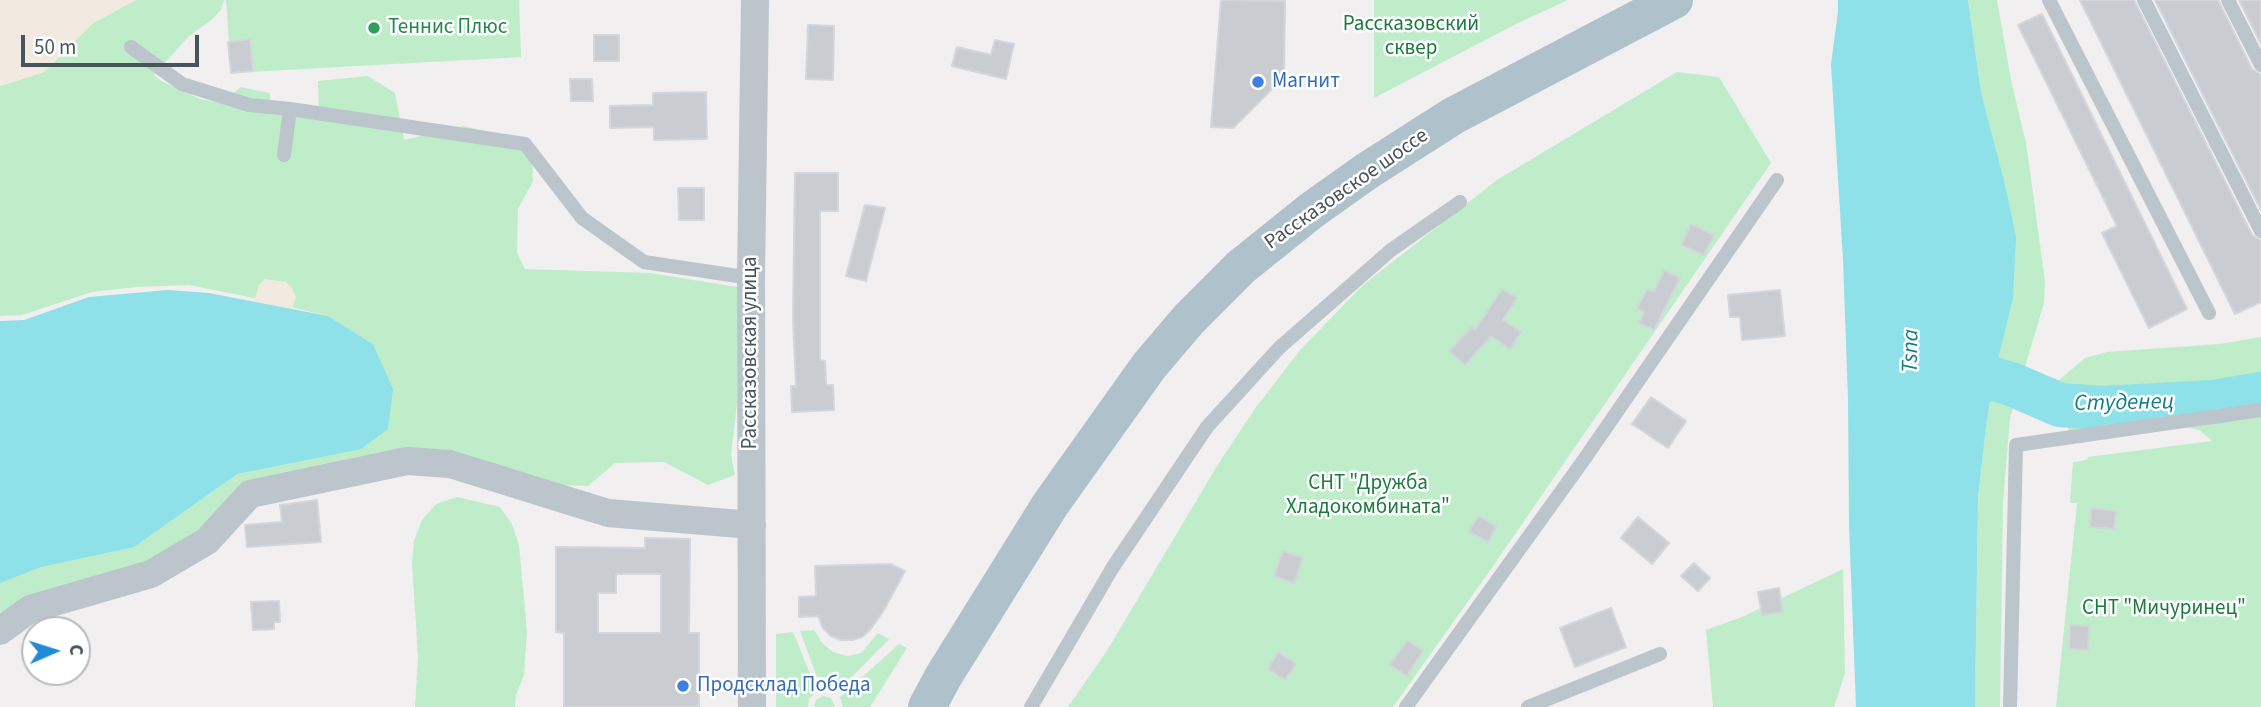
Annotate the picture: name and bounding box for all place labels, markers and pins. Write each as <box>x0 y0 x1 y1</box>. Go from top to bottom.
place label: Теннис Плюс <box>388 15 507 41</box>
marker: Теннис Плюс <box>366 20 382 36</box>
place label: Магнит <box>1272 69 1340 95</box>
marker: Магнит <box>1250 74 1266 90</box>
place label: Продсклад Победа <box>697 673 870 699</box>
marker: Продсклад Победа <box>675 678 691 694</box>

